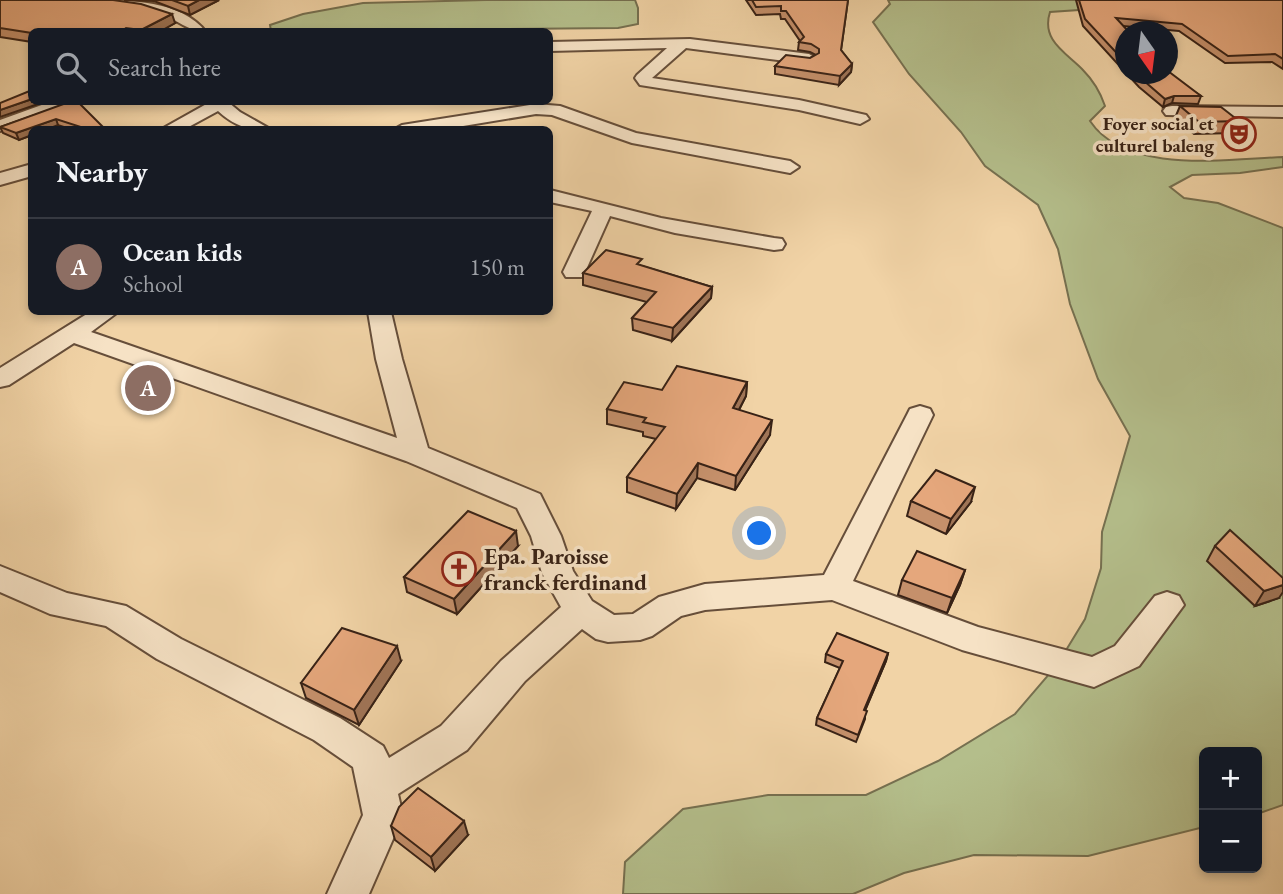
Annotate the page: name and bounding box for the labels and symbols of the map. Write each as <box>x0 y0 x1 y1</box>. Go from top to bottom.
north arrow <box>1115 21 1178 84</box>
place label: Foyer social et culturel baleng <box>1096 111 1214 158</box>
theatre icon: Foyer social et culturel baleng <box>1220 115 1258 153</box>
pin: A <box>125 362 171 414</box>
your location <box>742 516 776 550</box>
place label: Epa. Paroisse franck ferdinand <box>484 541 647 597</box>
church icon: Epa. Paroisse franck ferdinand <box>440 550 478 588</box>

